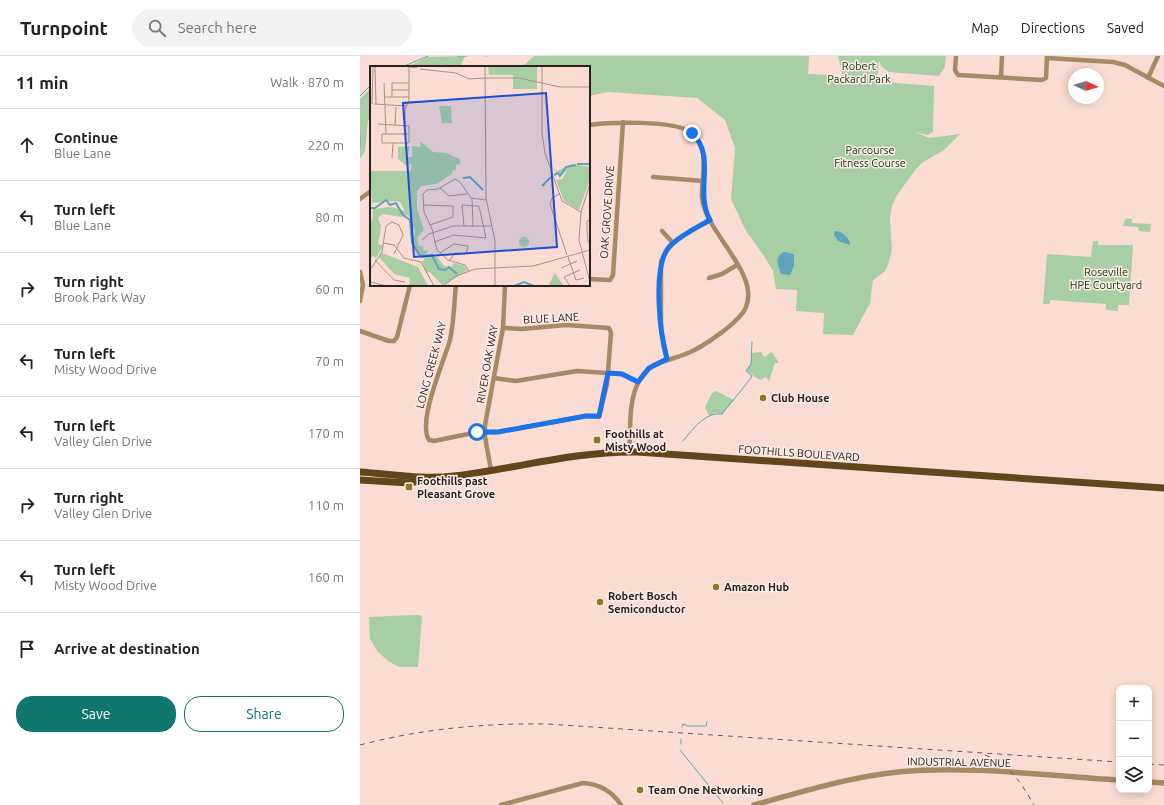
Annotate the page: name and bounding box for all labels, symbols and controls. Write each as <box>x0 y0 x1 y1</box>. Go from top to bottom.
search box <box>132 10 412 46</box>
text: Turnpoint <box>20 17 108 39</box>
icon: search <box>146 17 168 39</box>
text: Search here <box>178 19 257 36</box>
text: Map <box>971 20 999 36</box>
text: Directions <box>1021 20 1085 36</box>
text: Saved <box>1107 20 1144 36</box>
park label: Robert Packard Park <box>827 60 891 85</box>
inset map <box>370 66 590 286</box>
north arrow <box>1068 68 1104 104</box>
text: 11 min <box>16 73 69 92</box>
text: Walk · 870 m <box>270 75 344 89</box>
route end <box>683 124 701 142</box>
text: Continue <box>54 129 118 146</box>
icon: ahead <box>16 134 38 156</box>
text: 220 m <box>308 138 344 152</box>
park label: Parcourse Fitness Course <box>834 144 906 169</box>
text: Blue Lane <box>54 146 111 160</box>
street label: OAK GROVE DRIVE <box>598 165 616 259</box>
text: Turn left <box>54 201 115 218</box>
icon: left <box>16 206 38 228</box>
text: 80 m <box>315 210 344 224</box>
text: Blue Lane <box>54 218 111 232</box>
park label: Roseville HPE Courtyard <box>1070 266 1142 291</box>
text: Turn right <box>54 273 124 290</box>
icon: right <box>16 278 38 300</box>
text: 60 m <box>315 282 344 296</box>
text: Brook Park Way <box>54 290 145 304</box>
street label: BLUE LANE <box>523 311 579 325</box>
street label: LONG CREEK WAY <box>414 320 449 410</box>
street label: RIVER OAK WAY <box>474 323 500 404</box>
text: Turn left <box>54 345 115 362</box>
icon: left <box>16 350 38 372</box>
text: 70 m <box>315 354 344 368</box>
text: Misty Wood Drive <box>54 362 157 376</box>
place label: Club House <box>771 392 830 404</box>
marker: Club House <box>758 393 768 403</box>
text: Turn left <box>54 417 115 434</box>
icon: left <box>16 422 38 444</box>
route start <box>468 423 486 441</box>
text: 170 m <box>308 426 344 440</box>
place label: Foothills at Misty Wood <box>605 428 666 453</box>
text: Valley Glen Drive <box>54 434 152 448</box>
marker: Foothills at Misty Wood <box>592 435 602 445</box>
street label: FOOTHILLS BOULEVARD <box>738 443 860 463</box>
place label: Foothills past Pleasant Grove <box>417 475 495 500</box>
marker: Foothills past Pleasant Grove <box>404 482 414 492</box>
text: Turn right <box>54 489 124 506</box>
icon: right <box>16 494 38 516</box>
text: 110 m <box>308 498 344 512</box>
text: Valley Glen Drive <box>54 506 152 520</box>
text: Turn left <box>54 561 115 578</box>
icon: left <box>16 566 38 588</box>
text: 160 m <box>308 570 344 584</box>
text: Misty Wood Drive <box>54 578 157 592</box>
place label: Amazon Hub <box>724 581 790 593</box>
marker: Amazon Hub <box>711 582 721 592</box>
place label: Robert Bosch Semiconductor <box>608 590 686 615</box>
marker: Robert Bosch Semiconductor <box>595 597 605 607</box>
icon: arrive <box>16 638 38 660</box>
text: Arrive at destination <box>54 640 200 657</box>
map controls <box>1116 685 1152 793</box>
button: + <box>1116 685 1152 721</box>
button: Save <box>16 696 176 732</box>
button: Share <box>184 696 344 732</box>
button: − <box>1116 721 1152 757</box>
street label: INDUSTRIAL AVENUE <box>907 755 1011 769</box>
button: layers <box>1116 757 1152 793</box>
place label: Team One Networking <box>648 784 763 796</box>
marker: Team One Networking <box>635 785 645 795</box>

